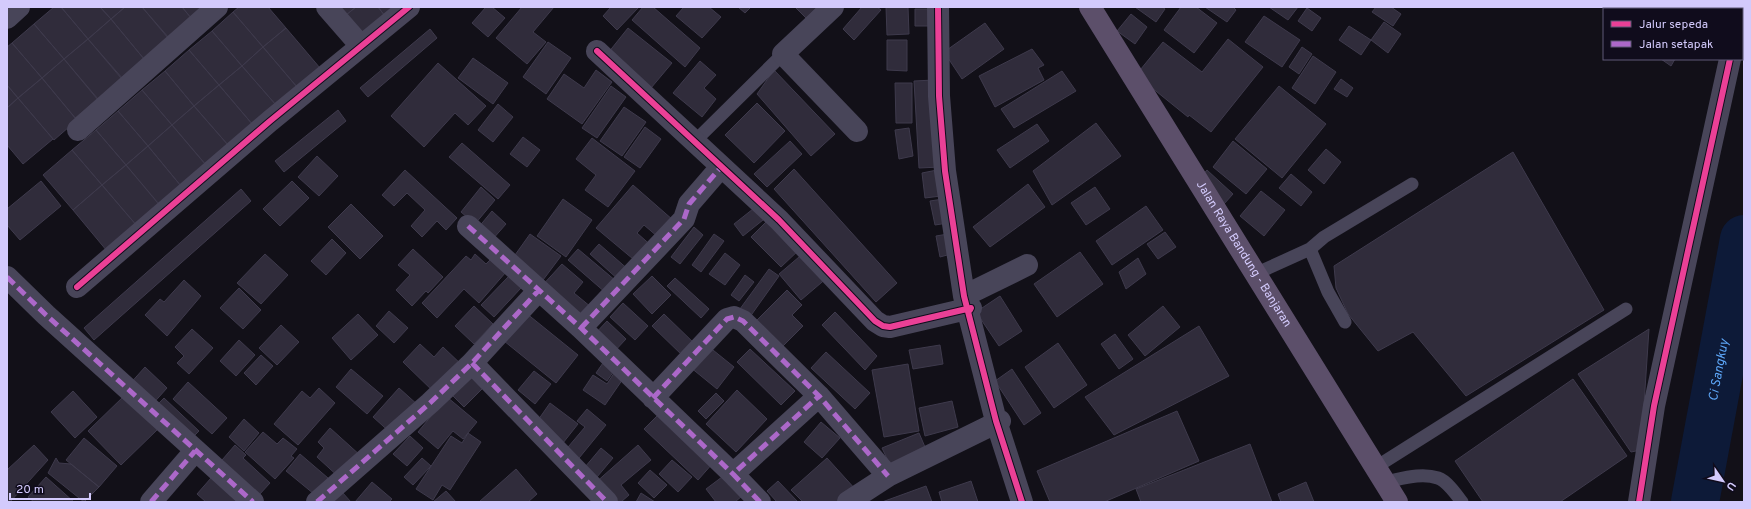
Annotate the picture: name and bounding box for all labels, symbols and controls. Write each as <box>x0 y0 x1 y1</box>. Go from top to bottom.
legend <box>1603 8 1743 60</box>
text: Jalur sepeda <box>1639 17 1708 33</box>
text: Jalan setapak <box>1639 37 1713 53</box>
street label: Jalan Raya Bandung - Banjaran <box>1192 178 1295 331</box>
water label: Ci Sangkuy <box>1706 337 1733 403</box>
north arrow <box>1703 461 1743 501</box>
scale bar <box>10 475 90 501</box>
text: U <box>1722 479 1738 493</box>
text: 20 m <box>16 482 44 498</box>

